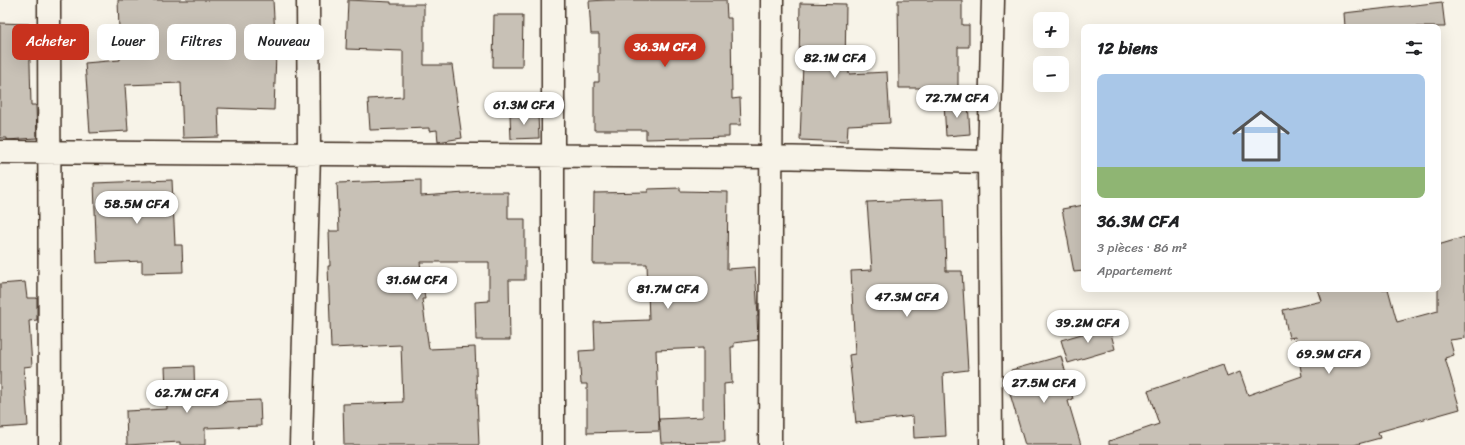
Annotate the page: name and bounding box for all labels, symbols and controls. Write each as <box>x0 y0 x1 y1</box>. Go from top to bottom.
map controls <box>1033 12 1069 92</box>
button: + <box>1033 12 1069 48</box>
chip: Acheter <box>12 24 89 60</box>
chip: Louer <box>97 24 159 60</box>
chip: Filtres <box>167 24 236 60</box>
chip: Nouveau <box>244 24 324 60</box>
text: 12 biens <box>1097 33 1157 63</box>
pin: 36.3M CFA <box>619 34 711 68</box>
text: 36.3M CFA <box>633 35 697 58</box>
icon: filters <box>1403 37 1425 59</box>
pin: 82.1M CFA <box>789 45 881 79</box>
text: 82.1M CFA <box>804 46 866 69</box>
button: − <box>1033 56 1069 92</box>
pin: 72.7M CFA <box>911 85 1003 119</box>
text: 72.7M CFA <box>925 86 989 109</box>
pin: 61.3M CFA <box>478 92 570 126</box>
text: 61.3M CFA <box>493 93 555 116</box>
icon: home <box>1225 100 1297 172</box>
pin: 58.5M CFA <box>91 191 183 225</box>
text: 58.5M CFA <box>104 192 170 215</box>
text: 36.3M CFA <box>1097 206 1180 236</box>
text: 3 pièces · 86 m² <box>1097 236 1187 259</box>
text: Appartement <box>1097 259 1172 282</box>
pin: 31.6M CFA <box>371 267 463 301</box>
text: 31.6M CFA <box>386 268 448 291</box>
pin: 81.7M CFA <box>622 276 714 310</box>
text: 81.7M CFA <box>637 277 699 300</box>
pin: 47.3M CFA <box>861 284 953 318</box>
text: 47.3M CFA <box>875 285 939 308</box>
pin: 39.2M CFA <box>1042 310 1134 344</box>
text: 39.2M CFA <box>1056 311 1120 334</box>
pin: 69.9M CFA <box>1283 341 1375 375</box>
text: 69.9M CFA <box>1297 342 1362 365</box>
pin: 27.5M CFA <box>998 370 1090 404</box>
text: 27.5M CFA <box>1012 371 1076 394</box>
pin: 62.7M CFA <box>141 380 233 414</box>
text: 62.7M CFA <box>155 381 219 404</box>

